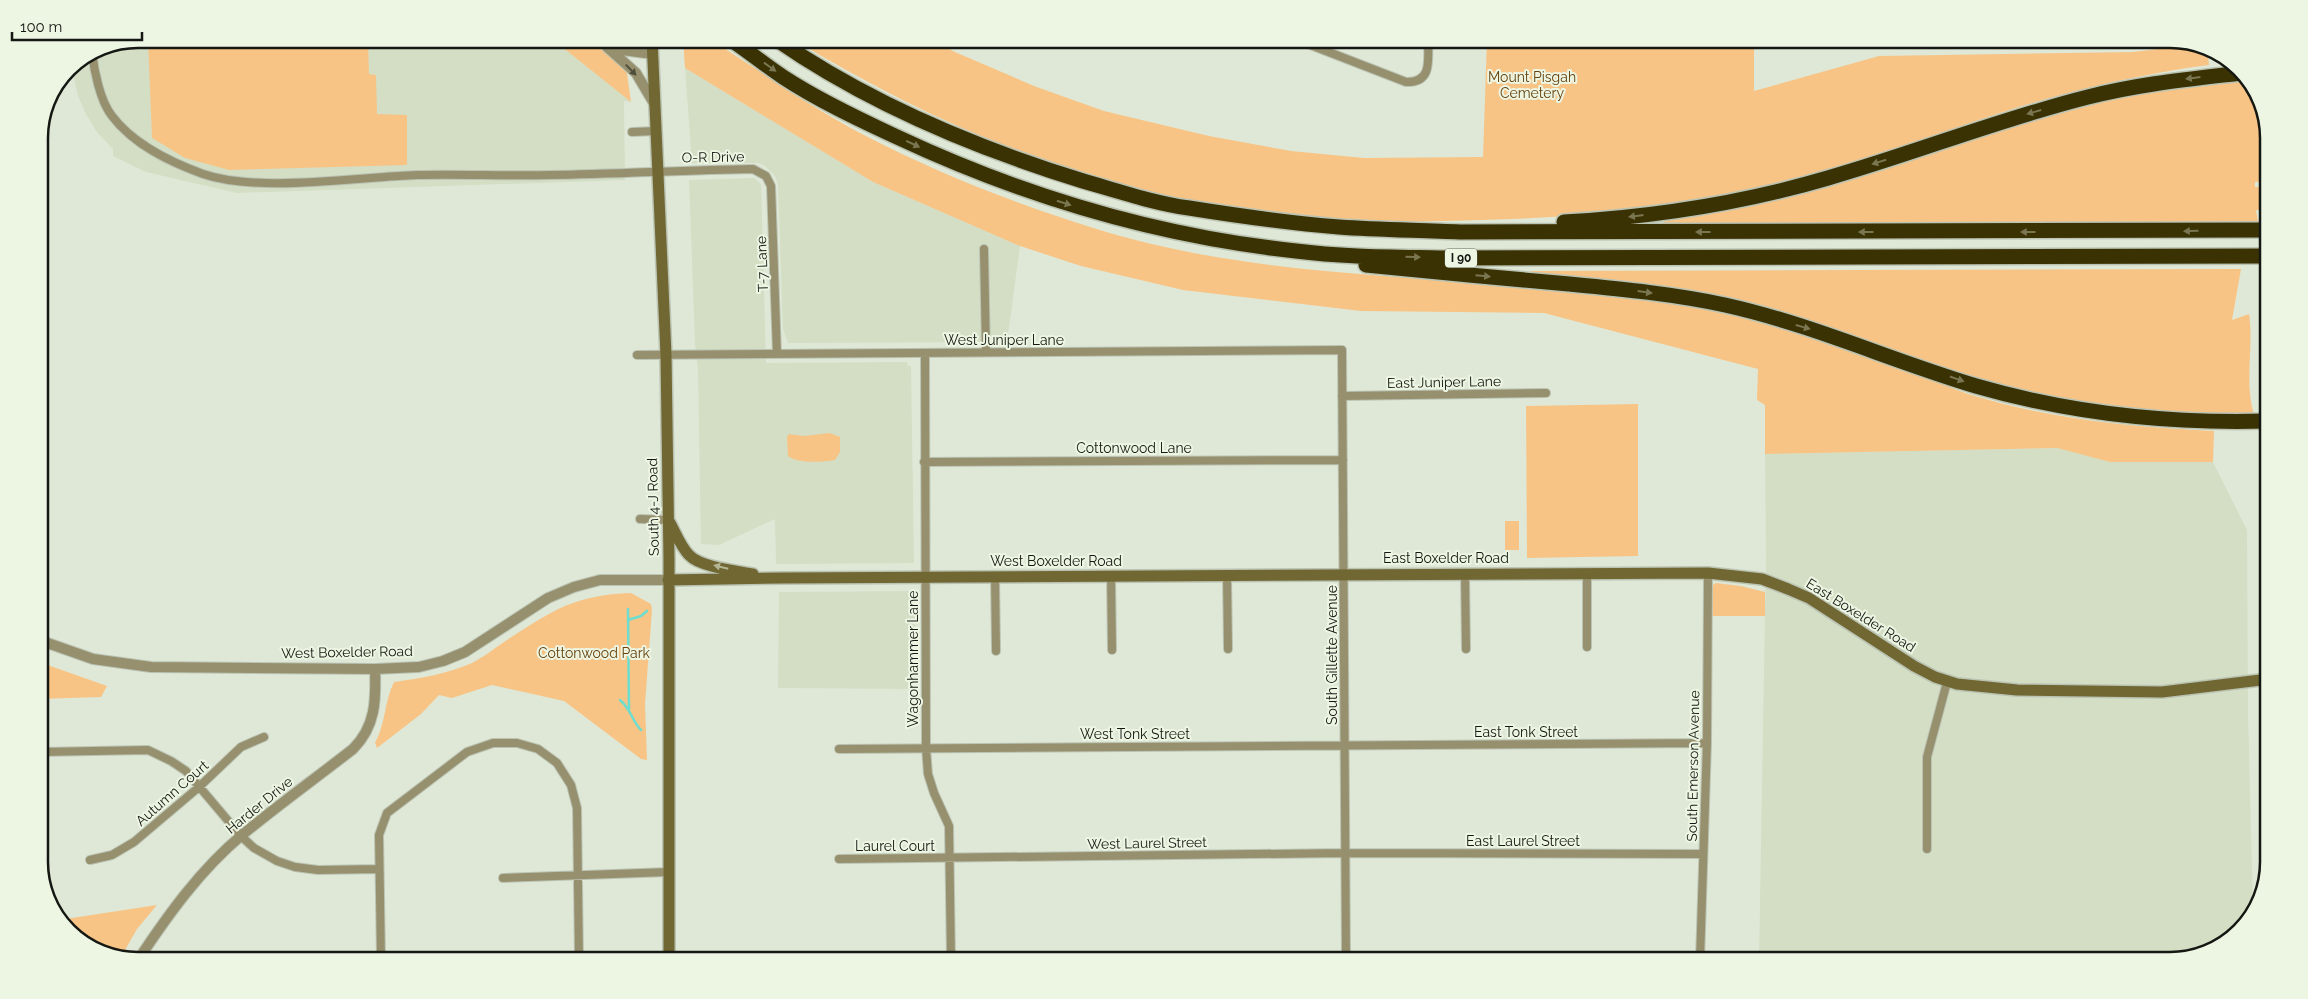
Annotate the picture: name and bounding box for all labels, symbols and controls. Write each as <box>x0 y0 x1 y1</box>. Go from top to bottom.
scale bar <box>12 10 142 42</box>
text: 100 m <box>20 18 62 36</box>
one-way arrow <box>763 62 776 73</box>
one-way arrow <box>625 63 637 75</box>
park label: Mount Pisgah Cemetery <box>1488 69 1576 101</box>
one-way arrow <box>2184 74 2200 82</box>
one-way arrow <box>2026 108 2042 116</box>
one-way arrow <box>906 140 920 148</box>
street label: O-R Drive <box>682 148 744 166</box>
one-way arrow <box>1872 158 1887 166</box>
one-way arrow <box>1057 199 1072 207</box>
one-way arrow <box>1627 212 1643 220</box>
one-way arrow <box>2182 227 2198 235</box>
one-way arrow <box>1695 228 1711 236</box>
one-way arrow <box>1857 228 1873 236</box>
one-way arrow <box>2020 228 2036 236</box>
street label: T-7 Lane <box>753 236 771 292</box>
road number: I 90 <box>1445 248 1477 268</box>
one-way arrow <box>1406 253 1422 261</box>
one-way arrow <box>1475 272 1491 280</box>
one-way arrow <box>1637 288 1653 296</box>
one-way arrow <box>1795 324 1810 332</box>
street label: West Juniper Lane <box>944 332 1064 348</box>
street label: East Juniper Lane <box>1387 373 1501 391</box>
one-way arrow <box>1950 375 1965 383</box>
street label: Cottonwood Lane <box>1076 440 1192 456</box>
street label: South 4-J Road <box>644 458 662 556</box>
street label: East Boxelder Road <box>1383 550 1509 566</box>
street label: West Boxelder Road <box>990 553 1122 569</box>
one-way arrow <box>714 563 729 571</box>
street label: East Boxelder Road <box>1803 575 1919 655</box>
street label: South Gillette Avenue <box>1324 585 1340 725</box>
street label: Wagonhammer Lane <box>905 591 921 727</box>
street label: West Boxelder Road <box>281 643 413 661</box>
park label: Cottonwood Park <box>538 645 651 661</box>
street label: South Emerson Avenue <box>1684 690 1702 842</box>
street label: East Tonk Street <box>1474 724 1578 740</box>
street label: West Tonk Street <box>1080 726 1190 742</box>
street label: Autumn Court <box>132 757 212 829</box>
street label: Harder Drive <box>222 773 296 837</box>
street label: East Laurel Street <box>1466 833 1580 849</box>
street label: West Laurel Street <box>1087 834 1207 852</box>
street label: Laurel Court <box>855 838 935 854</box>

